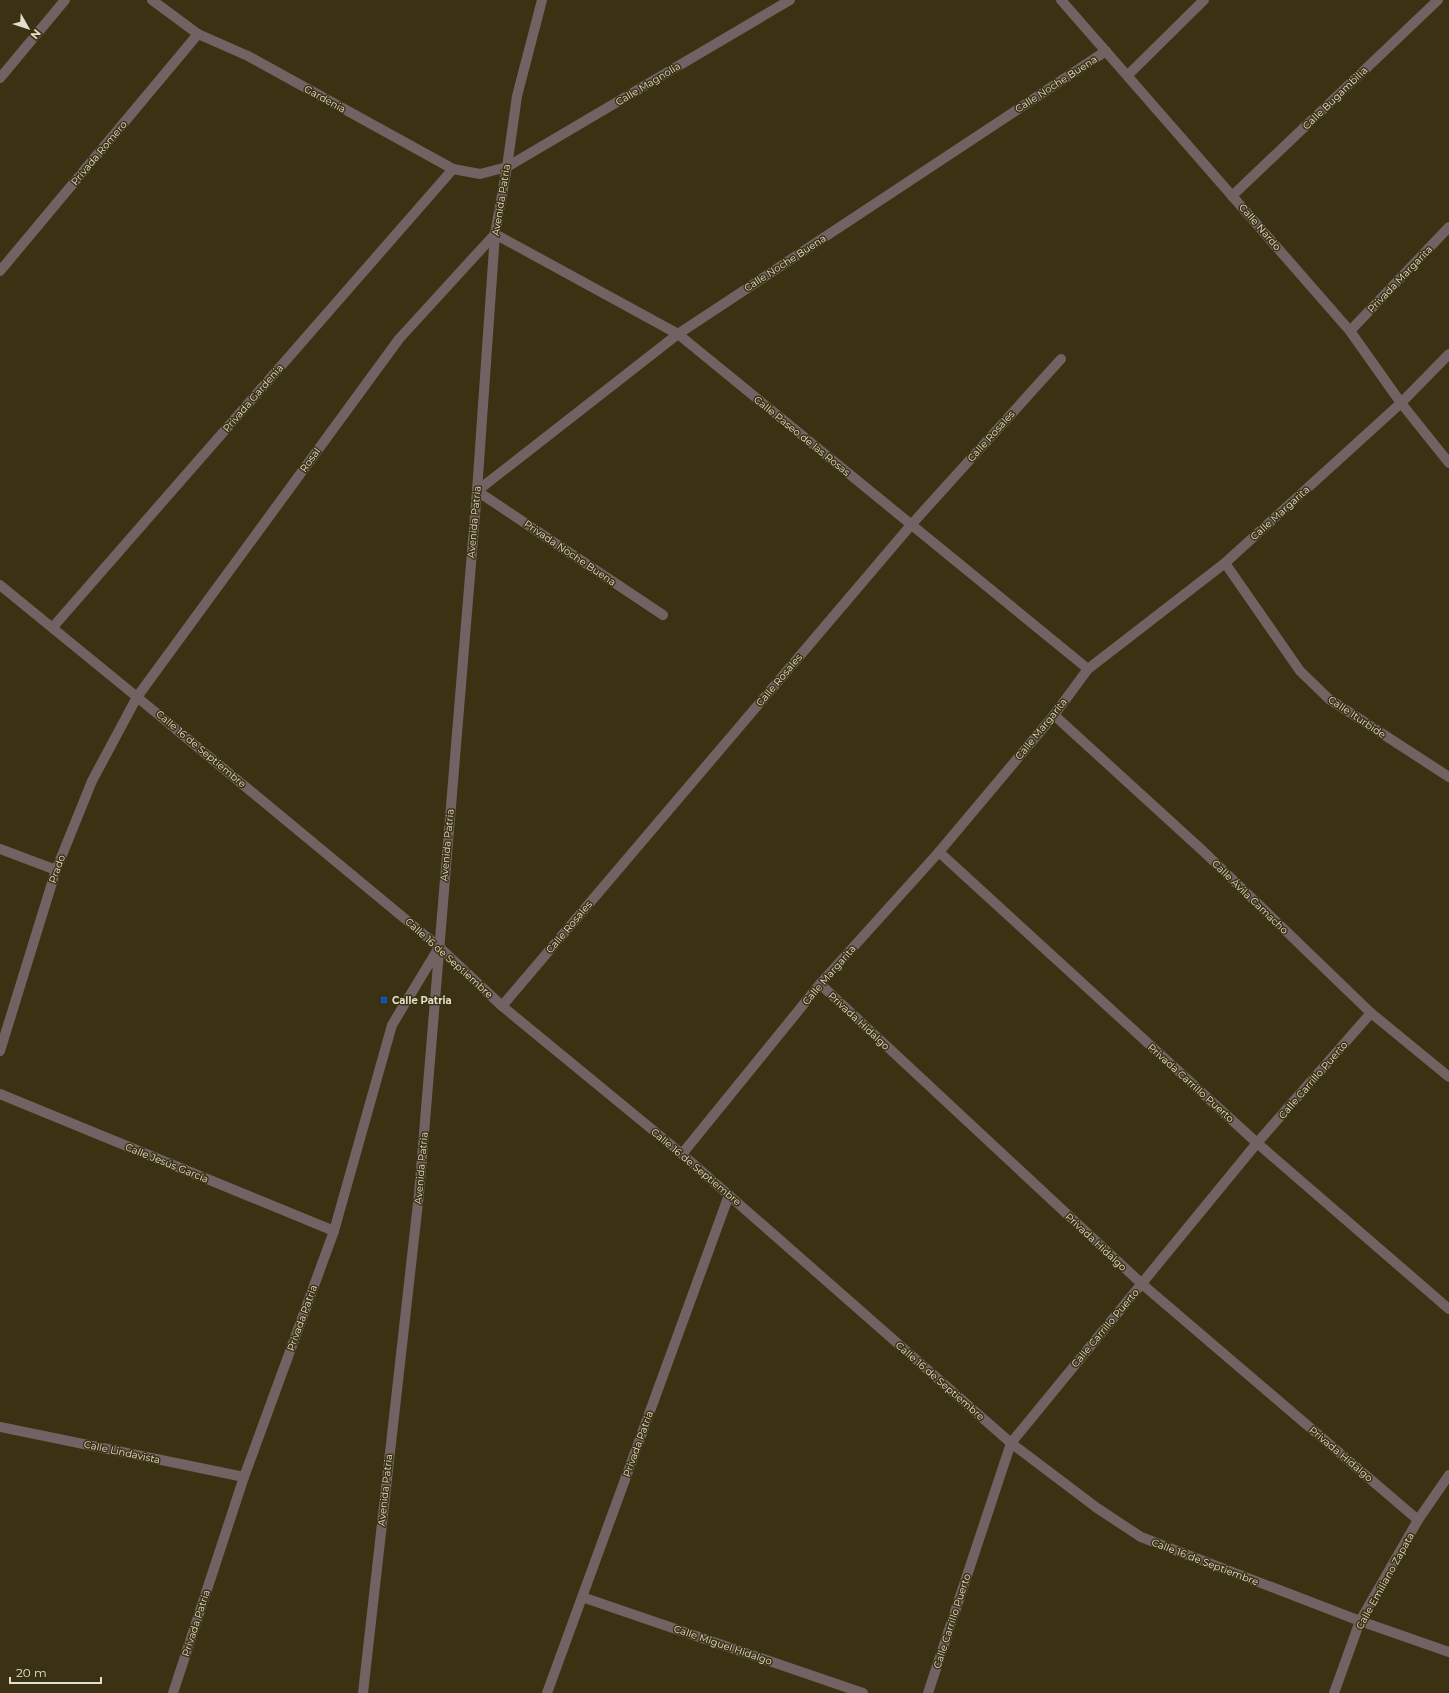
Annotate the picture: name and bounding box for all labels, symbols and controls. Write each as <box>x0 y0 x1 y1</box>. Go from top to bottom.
north arrow <box>8 8 48 48</box>
text: N <box>28 26 44 42</box>
street label: Calle Noche Buena <box>1012 53 1100 115</box>
street label: Calle Magnolia <box>613 59 683 109</box>
street label: Calle Bugambilia <box>1300 64 1370 132</box>
street label: Gardenia <box>302 82 348 116</box>
street label: Privada Romero <box>68 118 130 188</box>
street label: Avenida Patria <box>489 163 513 237</box>
street label: Calle Nardo <box>1236 201 1284 253</box>
street label: Calle Noche Buena <box>741 232 829 294</box>
street label: Privada Margarita <box>1365 243 1435 315</box>
street label: Privada Gardenia <box>220 361 286 435</box>
street label: Calle Paseo de las Rosas <box>751 393 853 479</box>
street label: Calle Rosales <box>964 407 1018 464</box>
street label: Rosal <box>297 445 323 475</box>
street label: Calle Margarita <box>1248 483 1312 543</box>
street label: Avenida Patria <box>464 485 484 559</box>
street label: Privada Noche Buena <box>521 517 619 589</box>
street label: Calle Rosales <box>753 651 805 709</box>
street label: Calle Iturbide <box>1326 693 1388 741</box>
street label: Calle Margarita <box>1012 696 1070 762</box>
street label: Calle 16 de Septiembre <box>153 707 249 791</box>
street label: Avenida Patria <box>437 808 457 882</box>
street label: Prado <box>46 853 68 885</box>
street label: Calle Ávila Camacho <box>1209 857 1291 937</box>
street label: Calle Rosales <box>543 898 595 956</box>
street label: Calle 16 de Septiembre <box>402 915 496 1001</box>
street label: Calle Margarita <box>799 942 859 1008</box>
street label: Privada Hidalgo <box>826 989 892 1053</box>
place label: Calle Patria <box>392 994 452 1007</box>
marker: Calle Patria <box>379 995 389 1005</box>
street label: Calle Carrillo Puerto <box>1276 1038 1350 1122</box>
street label: Privada Carrillo Puerto <box>1145 1041 1237 1125</box>
street label: Calle 16 de Septiembre <box>648 1125 744 1209</box>
street label: Avenida Patria <box>411 1131 431 1205</box>
street label: Calle Jesús García <box>123 1140 211 1186</box>
street label: Privada Hidalgo <box>1063 1210 1129 1274</box>
street label: Privada Patria <box>284 1283 320 1353</box>
street label: Calle Carrillo Puerto <box>1068 1286 1142 1370</box>
street label: Calle 16 de Septiembre <box>893 1339 987 1423</box>
street label: Privada Patria <box>620 1409 656 1479</box>
street label: Privada Hidalgo <box>1306 1424 1376 1484</box>
street label: Calle Lindavista <box>83 1438 161 1466</box>
street label: Avenida Patria <box>375 1453 395 1527</box>
street label: Calle Emiliano Zapata <box>1353 1530 1417 1632</box>
street label: Calle 16 de Septiembre <box>1150 1536 1260 1588</box>
street label: Calle Carrillo Puerto <box>931 1572 973 1670</box>
street label: Privada Patria <box>179 1588 213 1658</box>
street label: Calle Miguel Hidalgo <box>672 1622 774 1668</box>
scale bar <box>10 1659 101 1685</box>
text: 20 m <box>16 1665 47 1680</box>

